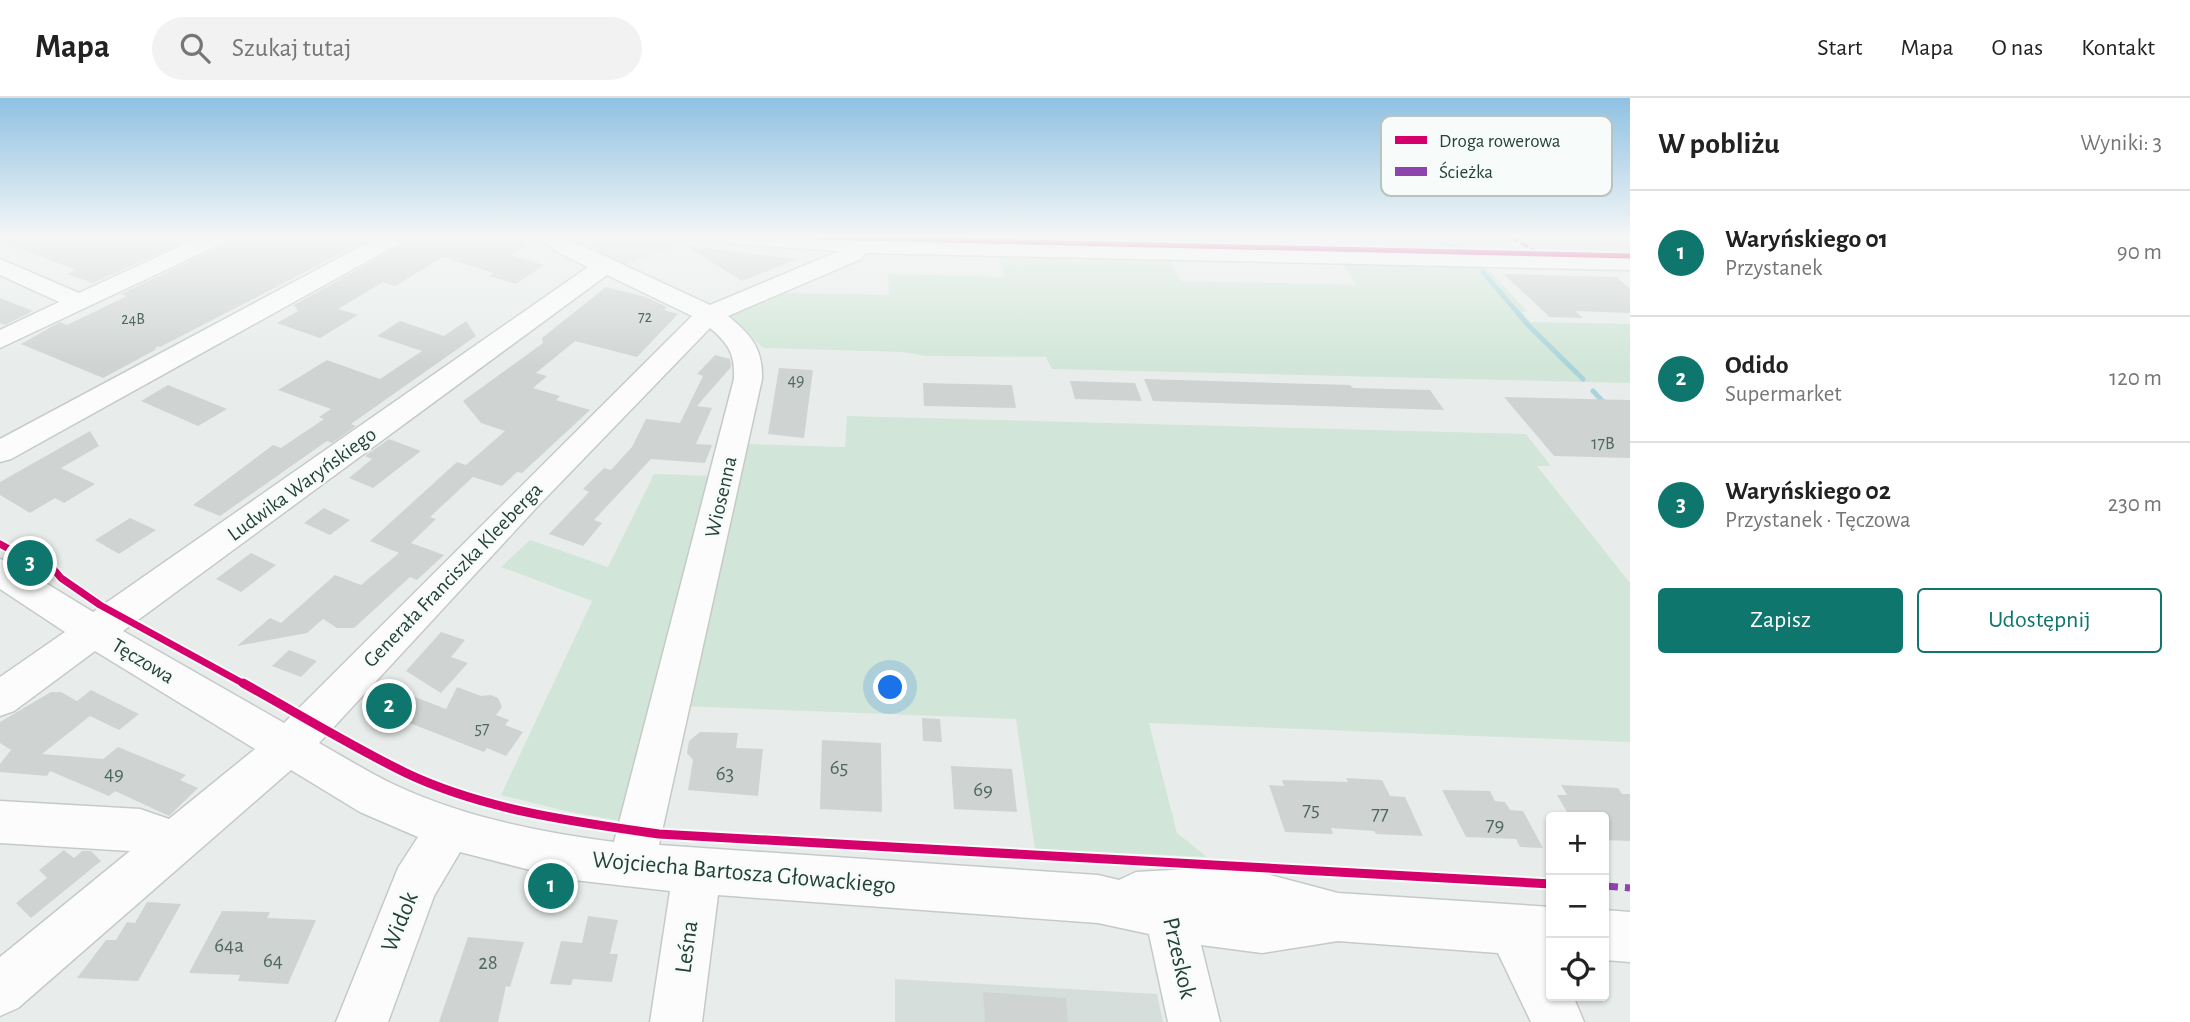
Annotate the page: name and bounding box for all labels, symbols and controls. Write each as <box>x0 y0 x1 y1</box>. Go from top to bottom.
search box <box>152 17 642 80</box>
icon: search <box>176 29 214 67</box>
text: Mapa <box>35 31 110 64</box>
text: Szukaj tutaj <box>232 35 351 61</box>
text: Start <box>1817 36 1862 60</box>
text: Mapa <box>1900 36 1954 60</box>
text: O nas <box>1992 36 2043 60</box>
text: Kontakt <box>2081 36 2155 60</box>
legend <box>1381 116 1612 196</box>
text: W pobliżu <box>1658 129 1780 159</box>
text: Droga rowerowa <box>1439 132 1561 151</box>
text: Wyniki: 3 <box>2080 132 2162 155</box>
text: Ścieżka <box>1439 161 1493 182</box>
text: Waryńskiego 01 <box>1725 226 1888 252</box>
text: 1 <box>1677 241 1685 264</box>
text: 90 m <box>2117 241 2162 264</box>
text: Przystanek <box>1725 257 1823 280</box>
house number: 72 <box>638 309 652 325</box>
house number: 24B <box>121 311 145 327</box>
text: Odido <box>1725 352 1789 378</box>
text: 2 <box>1676 367 1686 390</box>
text: 120 m <box>2109 367 2162 390</box>
house number: 49 <box>787 372 805 390</box>
text: Supermarket <box>1725 383 1842 406</box>
street label: Ludwika Waryńskiego <box>224 423 380 545</box>
house number: 17B <box>1591 435 1615 453</box>
street label: Wiosenna <box>701 454 741 540</box>
text: Waryńskiego 02 <box>1725 478 1891 504</box>
street label: Generała Franciszka Kleeberga <box>360 479 547 671</box>
text: 3 <box>1676 493 1686 516</box>
text: 230 m <box>2108 493 2162 516</box>
text: Przystanek · Tęczowa <box>1725 509 1911 532</box>
pin: 3 <box>7 537 53 589</box>
button: Zapisz <box>1658 588 1903 653</box>
button: Udostępnij <box>1917 588 2162 653</box>
street label: Tęczowa <box>108 634 178 688</box>
your location <box>873 670 907 704</box>
pin: 2 <box>366 680 412 732</box>
house number: 57 <box>474 720 490 738</box>
house number: 65 <box>830 757 848 778</box>
house number: 49 <box>104 763 124 784</box>
house number: 63 <box>716 763 734 784</box>
house number: 69 <box>973 779 993 800</box>
house number: 75 <box>1302 799 1320 820</box>
house number: 77 <box>1371 803 1389 824</box>
map controls <box>1546 812 1609 1001</box>
button: + <box>1546 812 1609 875</box>
house number: 79 <box>1486 814 1504 835</box>
street label: Wojciecha Bartosza Głowackiego <box>591 848 897 898</box>
pin: 1 <box>528 860 574 912</box>
button: − <box>1546 875 1609 938</box>
street label: Widok <box>377 889 423 955</box>
street label: Przeskok <box>1158 915 1200 1001</box>
street label: Leśna <box>671 919 703 975</box>
house number: 64a <box>214 935 244 956</box>
button: locate <box>1546 938 1609 1001</box>
house number: 64 <box>263 950 283 971</box>
house number: 28 <box>478 952 498 973</box>

